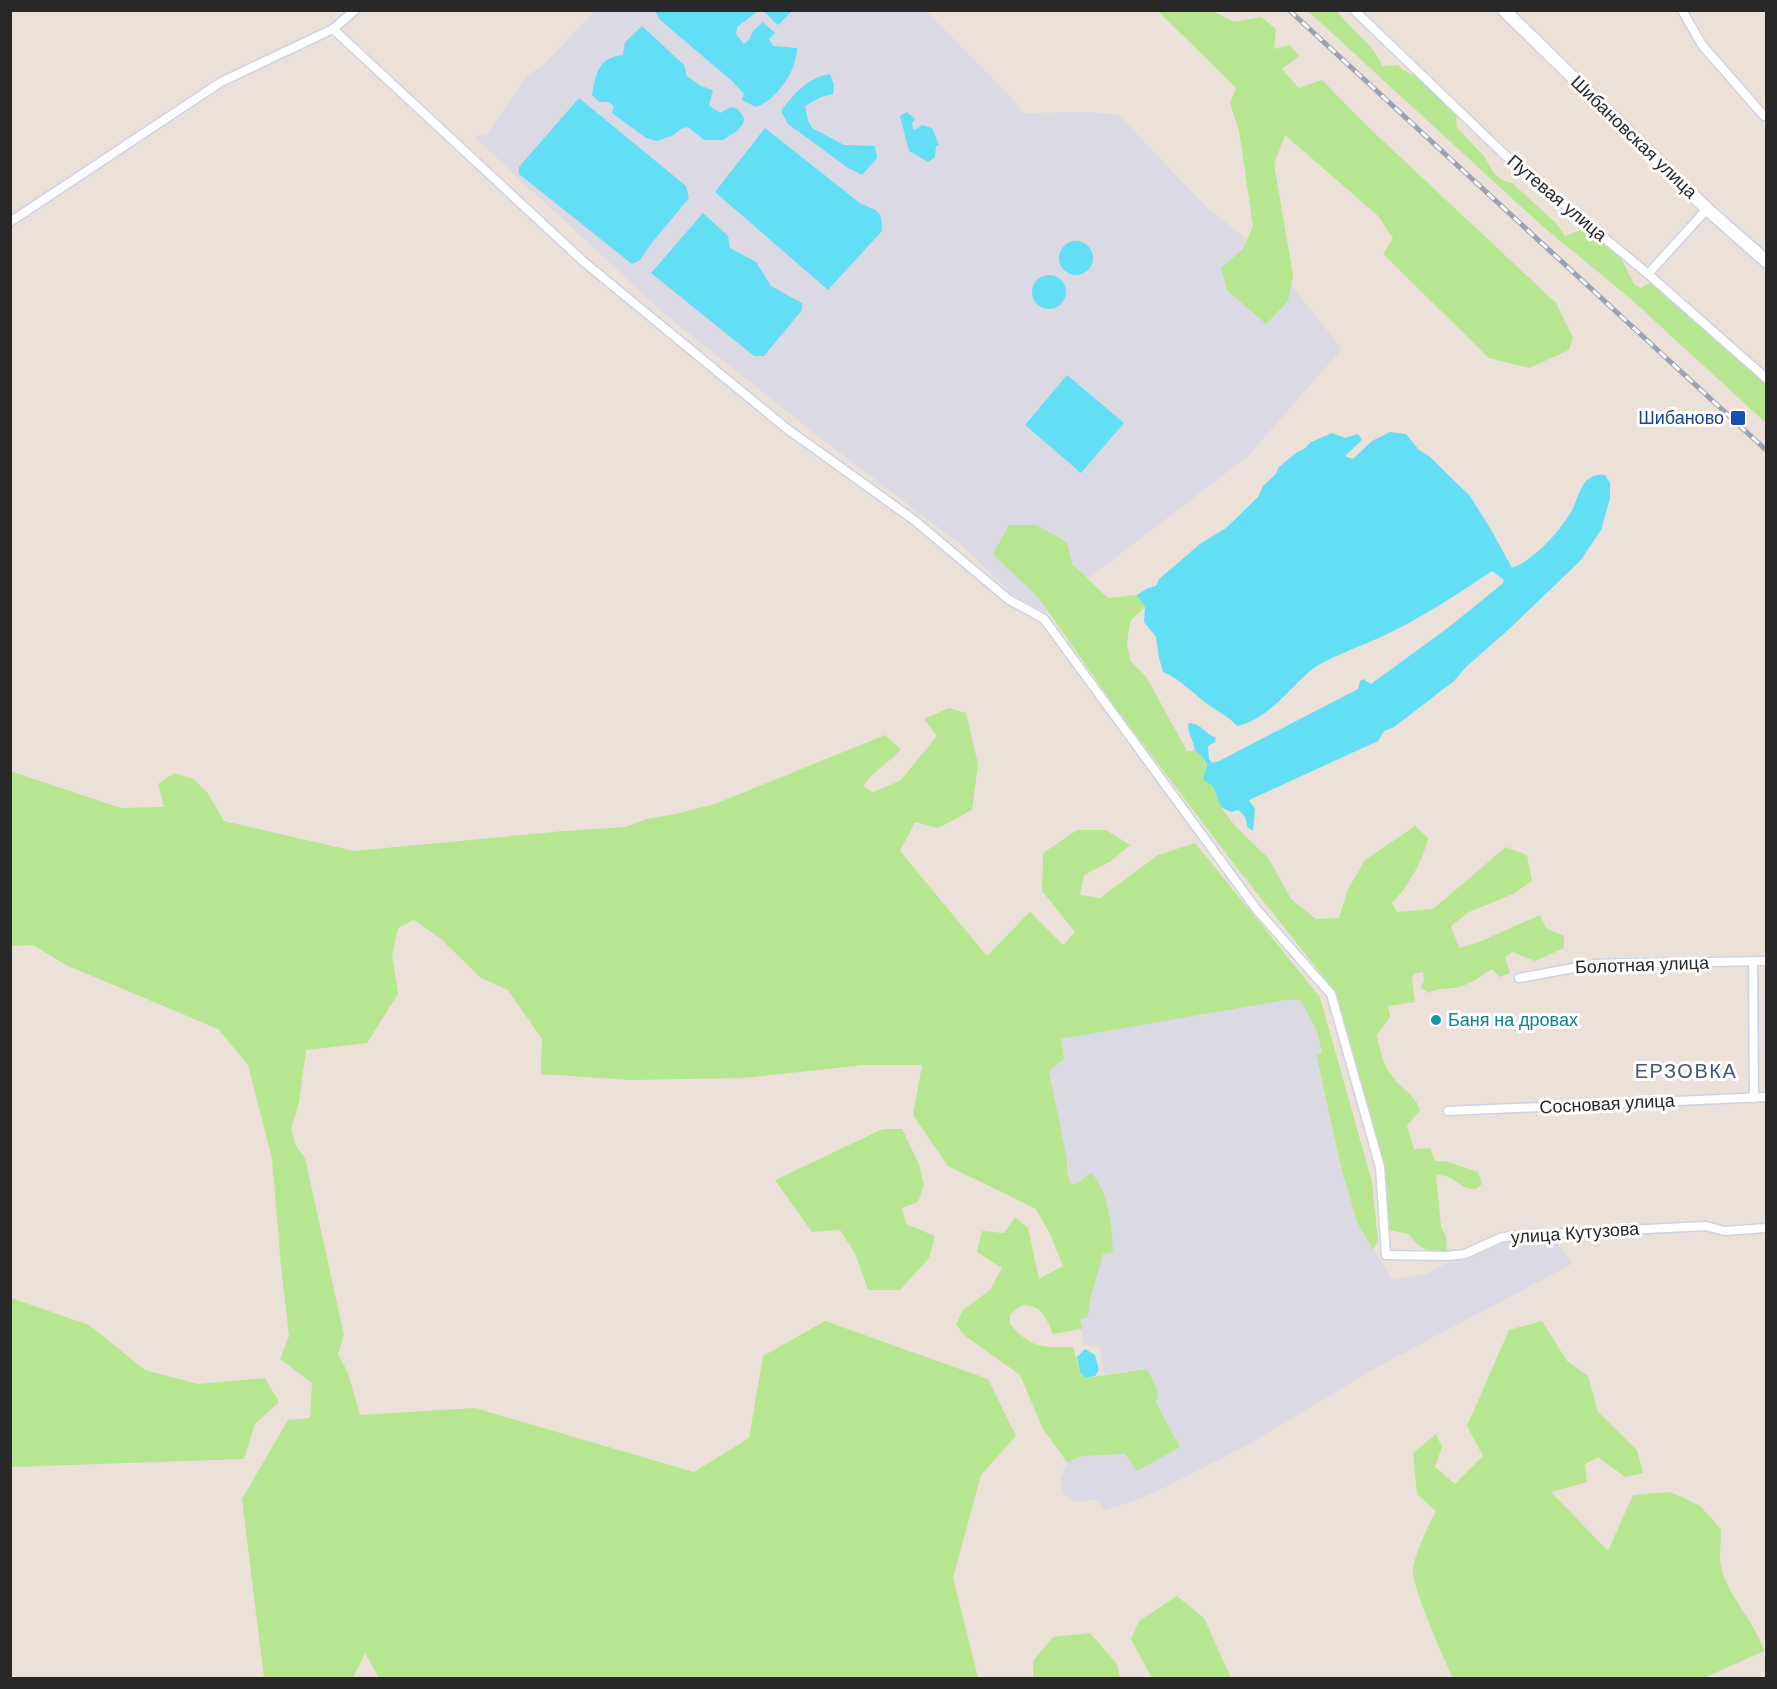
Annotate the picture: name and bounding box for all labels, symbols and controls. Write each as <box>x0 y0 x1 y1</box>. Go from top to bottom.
street label: Шибановская улица <box>1566 70 1703 204</box>
street label: Путевая улица <box>1502 149 1613 247</box>
place label: Шибаново <box>1638 406 1724 430</box>
marker: Шибаново <box>1729 409 1747 427</box>
street label: Болотная улица <box>1575 951 1710 979</box>
place label: Баня на дровах <box>1448 1008 1578 1032</box>
marker: Баня на дровах <box>1429 1013 1443 1027</box>
district label: ЕРЗОВКА <box>1635 1058 1737 1084</box>
street label: Сосновая улица <box>1539 1088 1676 1120</box>
street label: улица Кутузова <box>1510 1216 1641 1249</box>

